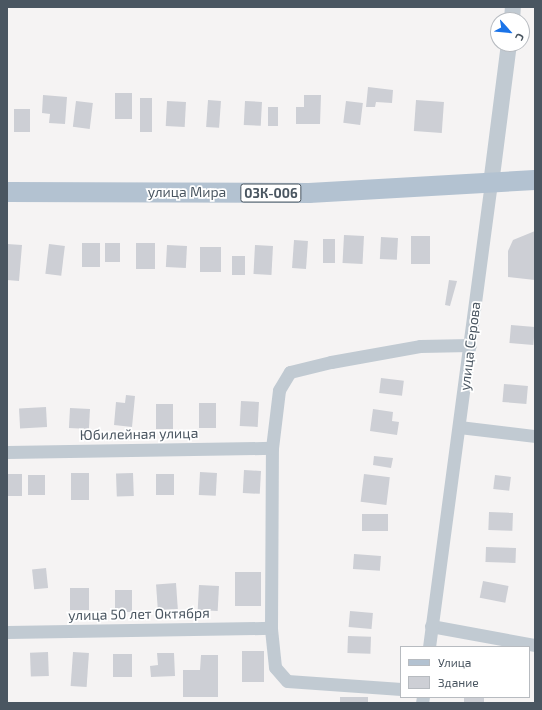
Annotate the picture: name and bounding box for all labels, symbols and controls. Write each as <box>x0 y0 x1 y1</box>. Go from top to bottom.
north arrow <box>490 12 530 52</box>
text: С <box>513 31 528 43</box>
road number: 03К-006 <box>240 182 302 204</box>
street label: улица Мира <box>148 184 226 200</box>
street label: улица Серова <box>456 301 484 391</box>
street label: Юбилейная улица <box>80 425 198 443</box>
street label: улица 50 лет Октября <box>68 604 210 624</box>
legend <box>400 646 530 698</box>
text: Улица <box>438 655 471 669</box>
text: Здание <box>438 675 479 689</box>

